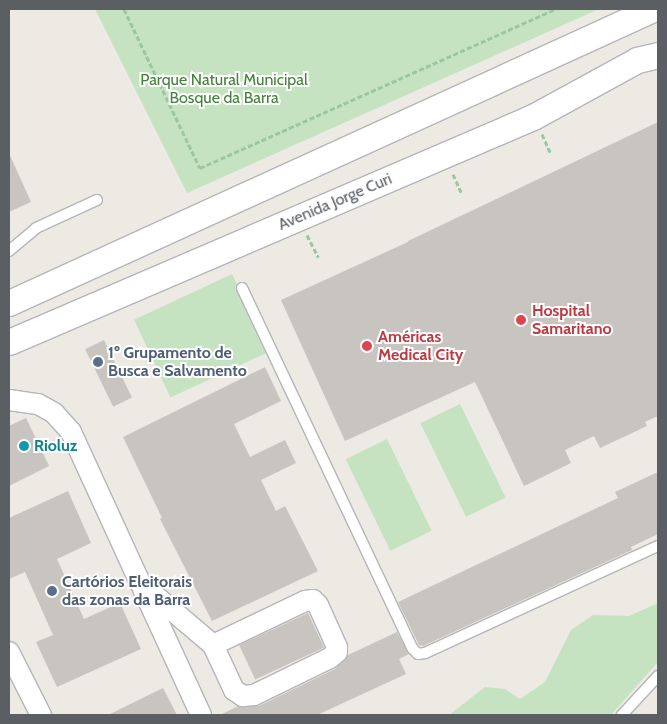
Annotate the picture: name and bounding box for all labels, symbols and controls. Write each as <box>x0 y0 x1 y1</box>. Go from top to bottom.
park label: Parque Natural Municipal Bosque da Barra <box>140 70 308 108</box>
street label: Avenida Jorge Curi <box>275 169 395 235</box>
place label: Hospital Samaritano <box>532 301 612 339</box>
marker: Hospital Samaritano <box>514 313 528 327</box>
place label: Américas Medical City <box>378 327 463 365</box>
marker: Américas Medical City <box>360 339 374 353</box>
place label: 1º Grupamento de Busca e Salvamento <box>108 343 247 381</box>
marker: 1º Grupamento de Busca e Salvamento <box>92 356 104 368</box>
place label: Rioluz <box>34 436 77 456</box>
marker: Rioluz <box>18 440 30 452</box>
place label: Cartórios Eleitorais das zonas da Barra <box>62 572 192 610</box>
marker: Cartórios Eleitorais das zonas da Barra <box>46 585 58 597</box>

